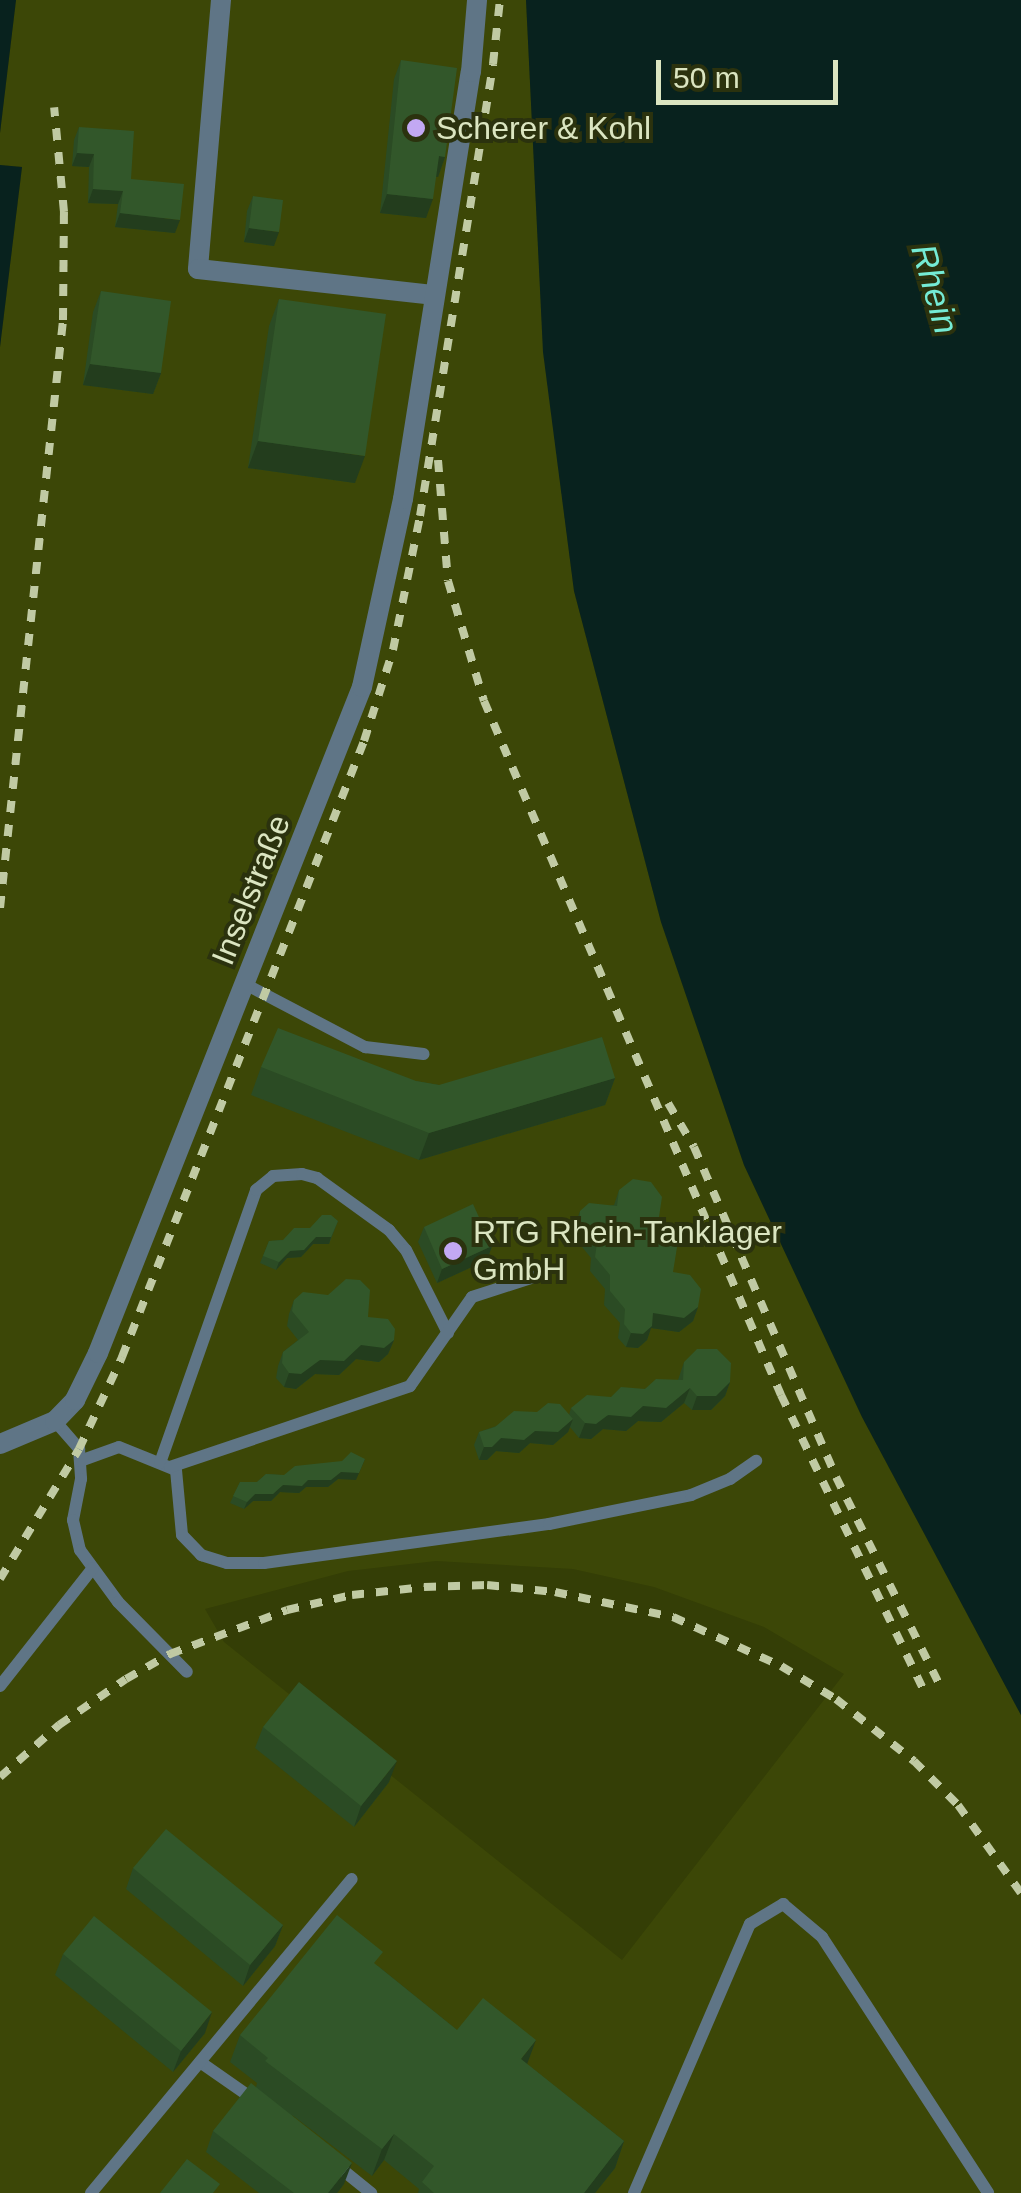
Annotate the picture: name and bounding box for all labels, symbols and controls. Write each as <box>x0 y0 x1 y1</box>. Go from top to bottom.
scale bar <box>661 40 844 102</box>
text: 50 m <box>673 61 740 94</box>
place label: Scherer & Kohl <box>436 109 651 147</box>
marker: Scherer & Kohl <box>405 117 427 139</box>
water label: Rhein <box>902 239 968 339</box>
street label: Inselstraße <box>204 809 298 971</box>
place label: RTG Rhein-Tanklager GmbH <box>473 1214 782 1289</box>
marker: RTG Rhein-Tanklager GmbH <box>442 1240 464 1262</box>

